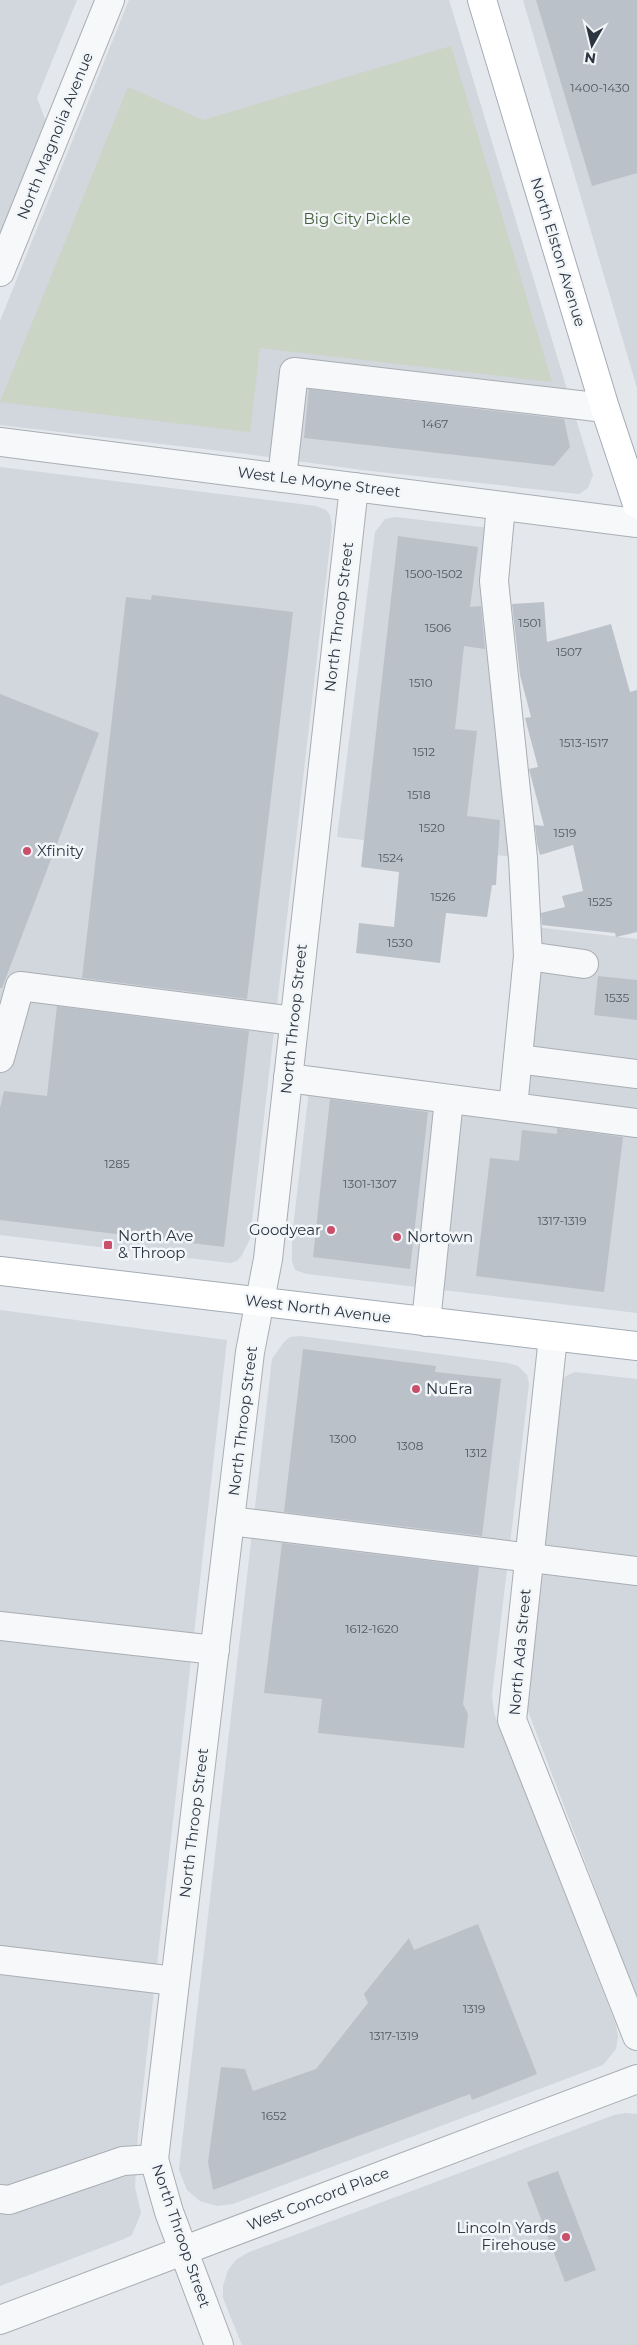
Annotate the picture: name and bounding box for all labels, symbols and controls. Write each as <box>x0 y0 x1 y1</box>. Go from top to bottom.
north arrow <box>567 20 617 70</box>
text: N <box>583 48 597 68</box>
street label: North Magnolia Avenue <box>12 50 97 222</box>
house number: 1400-1430 <box>570 80 630 95</box>
street label: North Elston Avenue <box>527 175 590 329</box>
park label: Big City Pickle <box>304 209 410 228</box>
house number: 1467 <box>422 416 448 431</box>
street label: West Le Moyne Street <box>236 462 402 501</box>
street label: North Throop Street <box>320 541 357 693</box>
house number: 1500-1502 <box>405 566 463 581</box>
house number: 1501 <box>518 615 542 630</box>
house number: 1506 <box>425 620 451 635</box>
house number: 1507 <box>556 644 582 659</box>
house number: 1510 <box>409 675 433 690</box>
house number: 1513-1517 <box>559 735 609 750</box>
house number: 1512 <box>413 744 435 759</box>
house number: 1518 <box>407 787 431 802</box>
house number: 1520 <box>419 820 445 835</box>
house number: 1519 <box>554 825 576 840</box>
place label: Xfinity <box>37 841 84 860</box>
marker: Xfinity <box>21 845 33 857</box>
house number: 1524 <box>378 850 404 865</box>
house number: 1526 <box>430 889 456 904</box>
house number: 1525 <box>588 894 613 909</box>
house number: 1530 <box>387 935 413 950</box>
street label: North Throop Street <box>276 943 311 1095</box>
house number: 1535 <box>605 990 629 1005</box>
house number: 1285 <box>104 1156 130 1171</box>
house number: 1301-1307 <box>343 1176 397 1191</box>
house number: 1317-1319 <box>537 1213 587 1228</box>
place label: Goodyear <box>249 1220 321 1239</box>
marker: Goodyear <box>325 1224 337 1236</box>
place label: North Ave & Throop <box>118 1226 193 1262</box>
place label: Nortown <box>407 1227 473 1246</box>
marker: Nortown <box>391 1231 403 1243</box>
marker: North Ave & Throop <box>102 1239 114 1251</box>
street label: West North Avenue <box>244 1290 392 1327</box>
street label: North Throop Street <box>224 1345 261 1497</box>
place label: NuEra <box>426 1379 473 1398</box>
marker: NuEra <box>410 1383 422 1395</box>
house number: 1300 <box>330 1431 357 1446</box>
house number: 1308 <box>397 1438 424 1453</box>
house number: 1312 <box>465 1445 487 1460</box>
street label: North Ada Street <box>505 1588 534 1716</box>
house number: 1612-1620 <box>345 1621 399 1636</box>
street label: North Throop Street <box>175 1747 212 1899</box>
house number: 1319 <box>463 2001 485 2016</box>
house number: 1317-1319 <box>369 2028 419 2043</box>
house number: 1652 <box>261 2108 287 2123</box>
street label: North Throop Street <box>148 2161 215 2310</box>
street label: West Concord Place <box>244 2163 392 2234</box>
place label: Lincoln Yards Firehouse <box>456 2218 556 2254</box>
marker: Lincoln Yards Firehouse <box>560 2231 572 2243</box>

